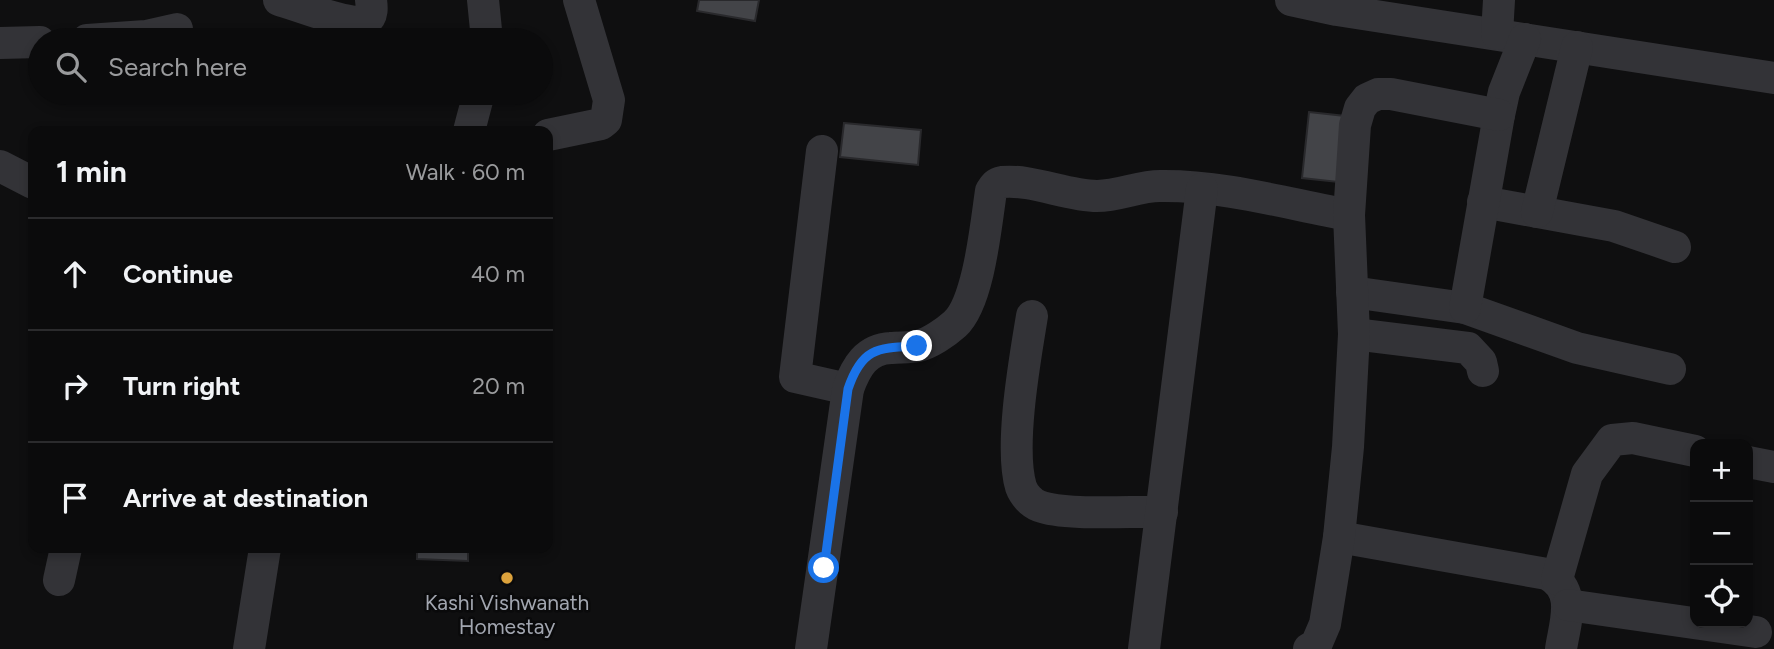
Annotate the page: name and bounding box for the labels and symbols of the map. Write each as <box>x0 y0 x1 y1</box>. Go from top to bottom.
route end <box>901 330 932 361</box>
route start <box>808 552 839 583</box>
marker: Kashi Vishwanath Homestay <box>499 570 515 586</box>
place label: Kashi Vishwanath Homestay <box>425 590 589 639</box>

